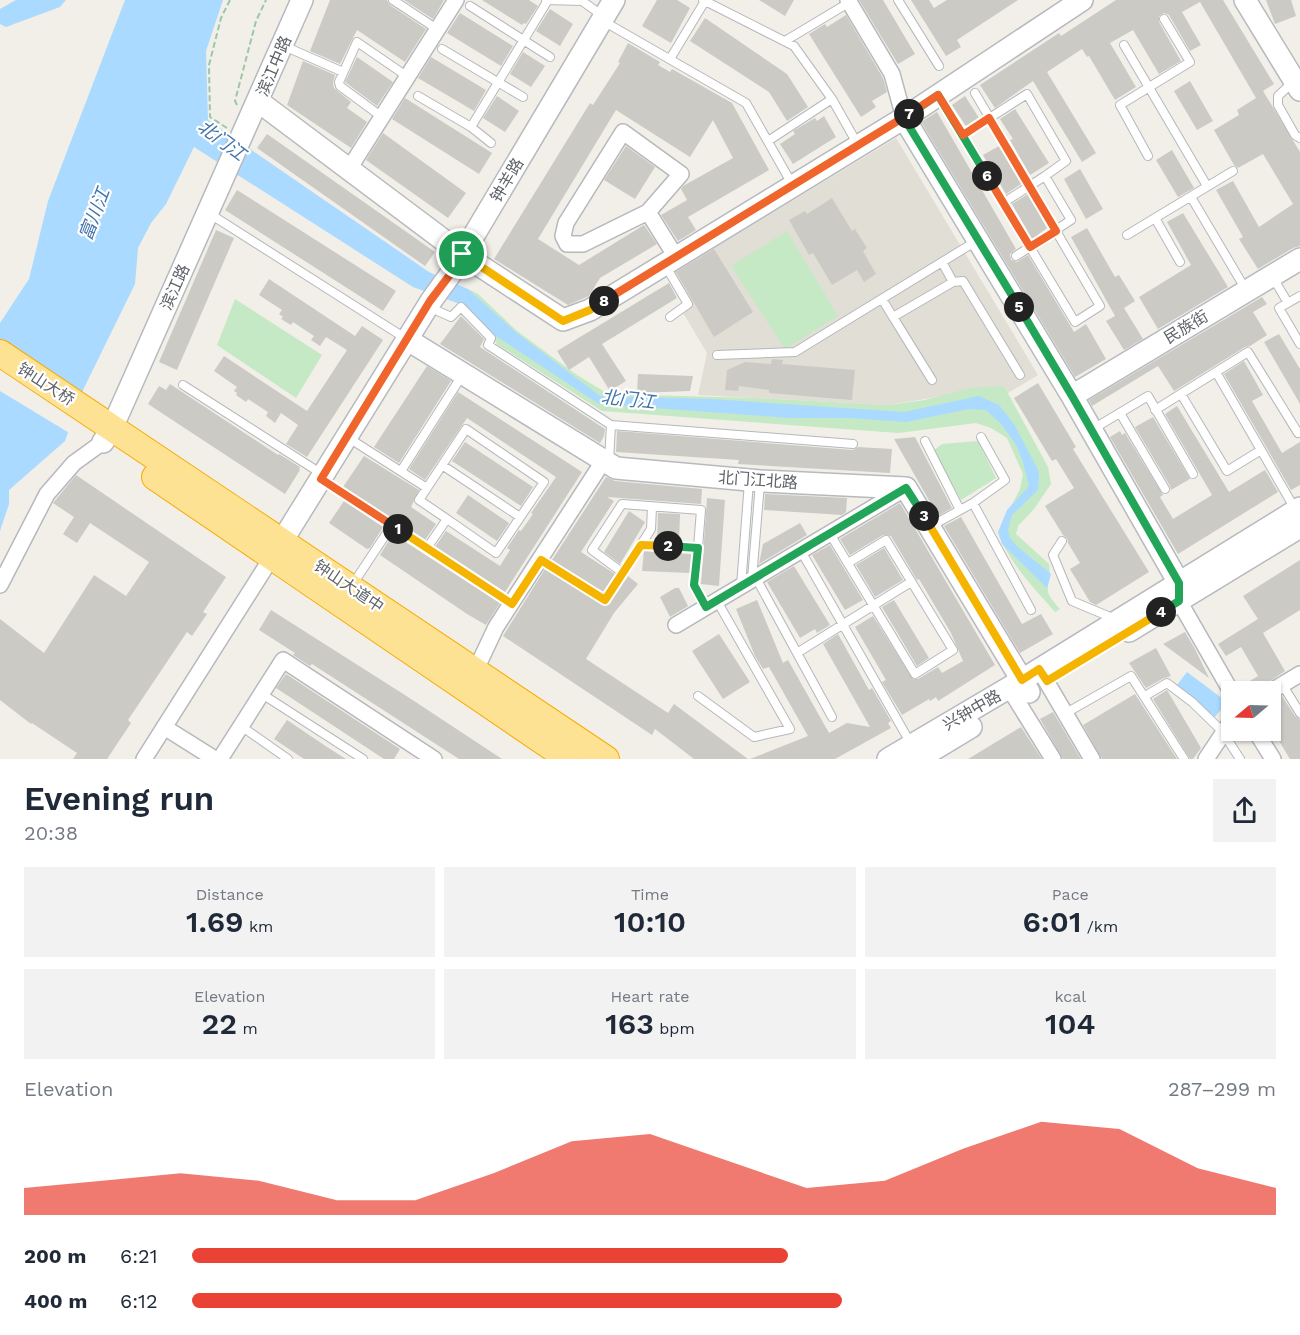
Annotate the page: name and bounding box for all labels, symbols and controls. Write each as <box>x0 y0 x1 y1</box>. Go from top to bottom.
street label: 滨江中路 <box>253 33 295 99</box>
pin: 7 <box>894 99 924 129</box>
text: 7 <box>904 104 914 123</box>
water label: 北门江 <box>194 115 251 166</box>
street label: 钟羊路 <box>486 155 528 205</box>
pin: 6 <box>972 161 1002 191</box>
text: 6 <box>982 166 992 185</box>
water label: 富川江 <box>75 183 114 243</box>
pin <box>436 228 487 279</box>
icon: arrive <box>445 237 478 270</box>
street label: 滨江路 <box>157 261 193 313</box>
pin: 8 <box>589 286 619 316</box>
text: 8 <box>599 291 609 310</box>
pin: 5 <box>1004 292 1034 322</box>
text: 5 <box>1014 297 1024 316</box>
street label: 民族街 <box>1161 306 1211 348</box>
street label: 钟山大桥 <box>14 359 78 409</box>
water label: 北门江 <box>600 386 658 412</box>
street label: 北门江北路 <box>717 468 799 492</box>
pin: 3 <box>909 501 939 531</box>
text: 3 <box>919 506 929 525</box>
pin: 1 <box>383 514 413 544</box>
text: 1 <box>395 519 401 538</box>
pin: 2 <box>653 531 683 561</box>
text: 2 <box>663 536 673 555</box>
street label: 钟山大道中 <box>311 556 387 616</box>
pin: 4 <box>1146 597 1176 627</box>
text: 4 <box>1156 602 1166 621</box>
north arrow <box>1221 681 1281 741</box>
map controls <box>1221 681 1281 741</box>
street label: 兴钟中路 <box>940 686 1004 734</box>
text: Evening run <box>24 779 214 818</box>
button: share <box>1213 779 1276 842</box>
text: 20:38 <box>24 821 78 845</box>
text: Distance <box>196 885 264 904</box>
text: Time <box>631 885 669 904</box>
text: Pace <box>1052 885 1089 904</box>
text: 1.69 <box>186 904 244 939</box>
text: 10:10 <box>614 904 686 939</box>
text: 6:01 <box>1022 904 1081 939</box>
text: km <box>244 917 273 936</box>
text: /km <box>1081 917 1118 936</box>
text: Elevation <box>194 987 265 1006</box>
text: Heart rate <box>610 987 690 1006</box>
text: kcal <box>1054 987 1086 1006</box>
text: 22 <box>202 1006 237 1041</box>
text: 163 <box>605 1006 654 1041</box>
text: 104 <box>1045 1006 1096 1041</box>
text: m <box>237 1019 258 1038</box>
text: bpm <box>654 1019 695 1038</box>
text: Elevation <box>24 1077 113 1101</box>
text: 287–299 m <box>1168 1077 1276 1101</box>
text: 200 m <box>24 1244 86 1268</box>
text: 6:21 <box>120 1244 158 1268</box>
text: 400 m <box>24 1289 87 1313</box>
text: 6:12 <box>120 1289 158 1313</box>

